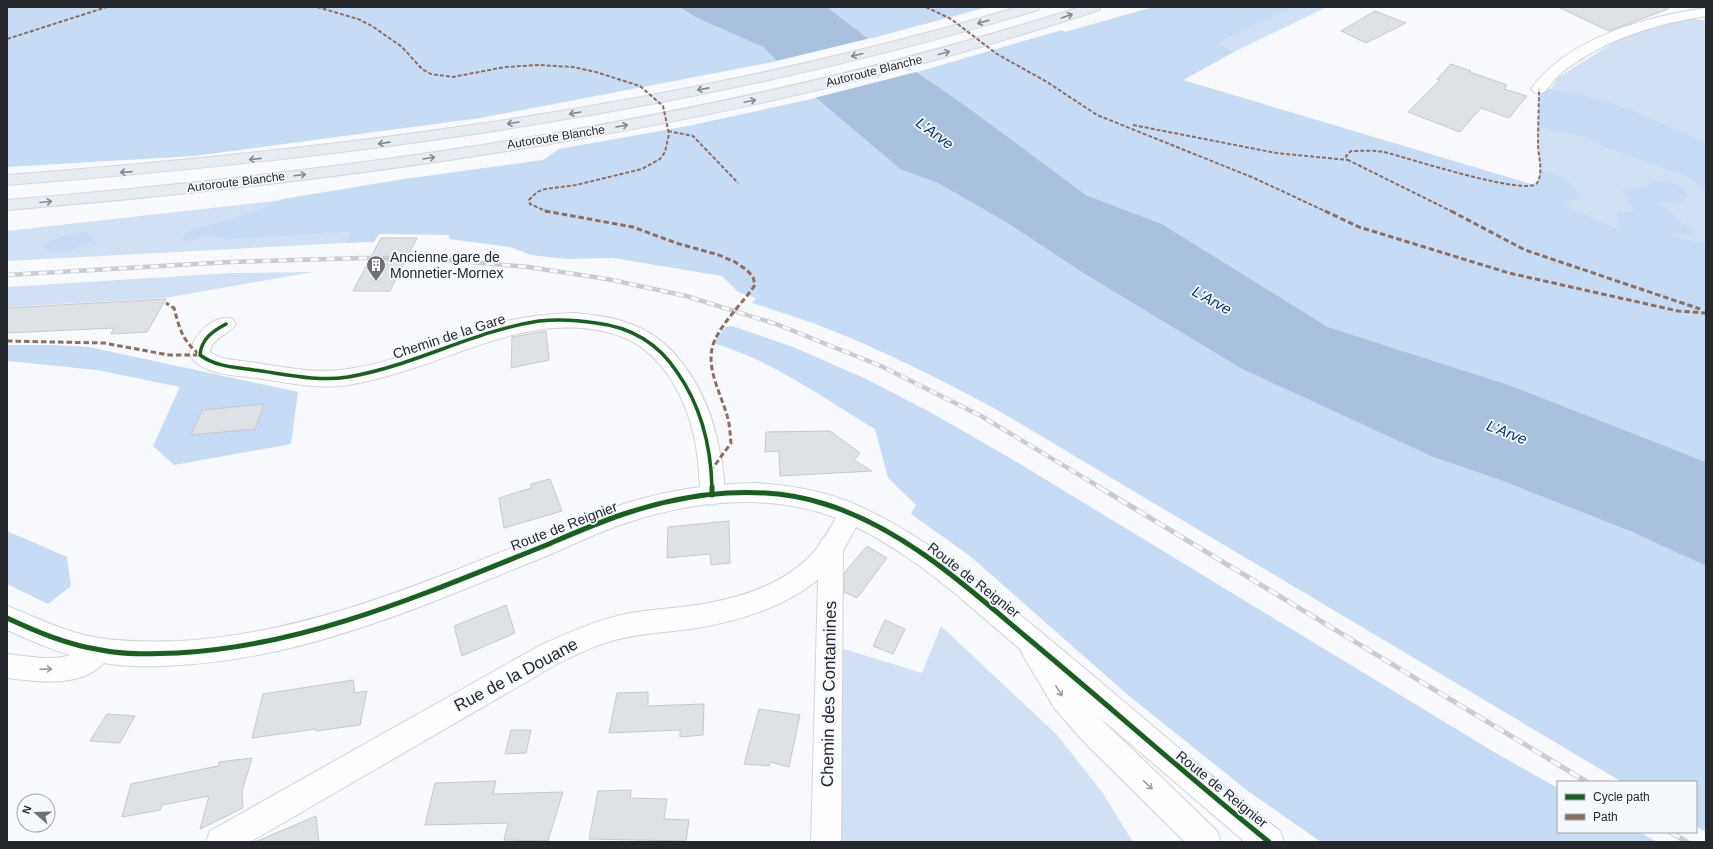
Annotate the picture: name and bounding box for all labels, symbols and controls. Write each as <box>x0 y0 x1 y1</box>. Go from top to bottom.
one-way arrow <box>1060 12 1073 19</box>
one-way arrow <box>977 18 990 26</box>
one-way arrow <box>937 49 950 56</box>
one-way arrow <box>851 51 864 59</box>
street label: Autoroute Blanche <box>824 52 924 90</box>
one-way arrow <box>697 85 710 93</box>
one-way arrow <box>743 96 756 104</box>
one-way arrow <box>569 109 582 117</box>
water label: L'Arve <box>913 114 957 152</box>
one-way arrow <box>506 119 519 127</box>
street label: Autoroute Blanche <box>506 122 606 152</box>
one-way arrow <box>615 122 628 130</box>
one-way arrow <box>378 139 391 147</box>
one-way arrow <box>422 154 435 162</box>
one-way arrow <box>249 155 262 163</box>
one-way arrow <box>120 168 133 175</box>
street label: Autoroute Blanche <box>186 169 286 195</box>
one-way arrow <box>293 171 306 179</box>
one-way arrow <box>39 198 52 205</box>
place label: Ancienne gare de Monnetier-Mornex <box>390 249 504 281</box>
building icon: Ancienne gare de Monnetier-Mornex <box>365 254 387 282</box>
water label: L'Arve <box>1189 282 1235 318</box>
street label: Chemin de la Gare <box>391 310 508 362</box>
water label: L'Arve <box>1484 417 1530 447</box>
street label: Route de Reignier <box>508 498 620 554</box>
street label: Route de Reignier <box>925 539 1024 621</box>
street label: Chemin des Contamines <box>818 601 840 787</box>
street label: Rue de la Douane <box>451 634 581 716</box>
one-way arrow <box>39 665 52 673</box>
one-way arrow <box>1055 685 1063 696</box>
street label: Route de Reignier <box>1173 747 1271 831</box>
one-way arrow <box>1143 780 1153 790</box>
legend <box>1557 781 1697 833</box>
text: Cycle path <box>1593 790 1650 804</box>
north arrow <box>16 793 56 833</box>
text: N <box>20 804 34 815</box>
text: Path <box>1593 810 1618 824</box>

